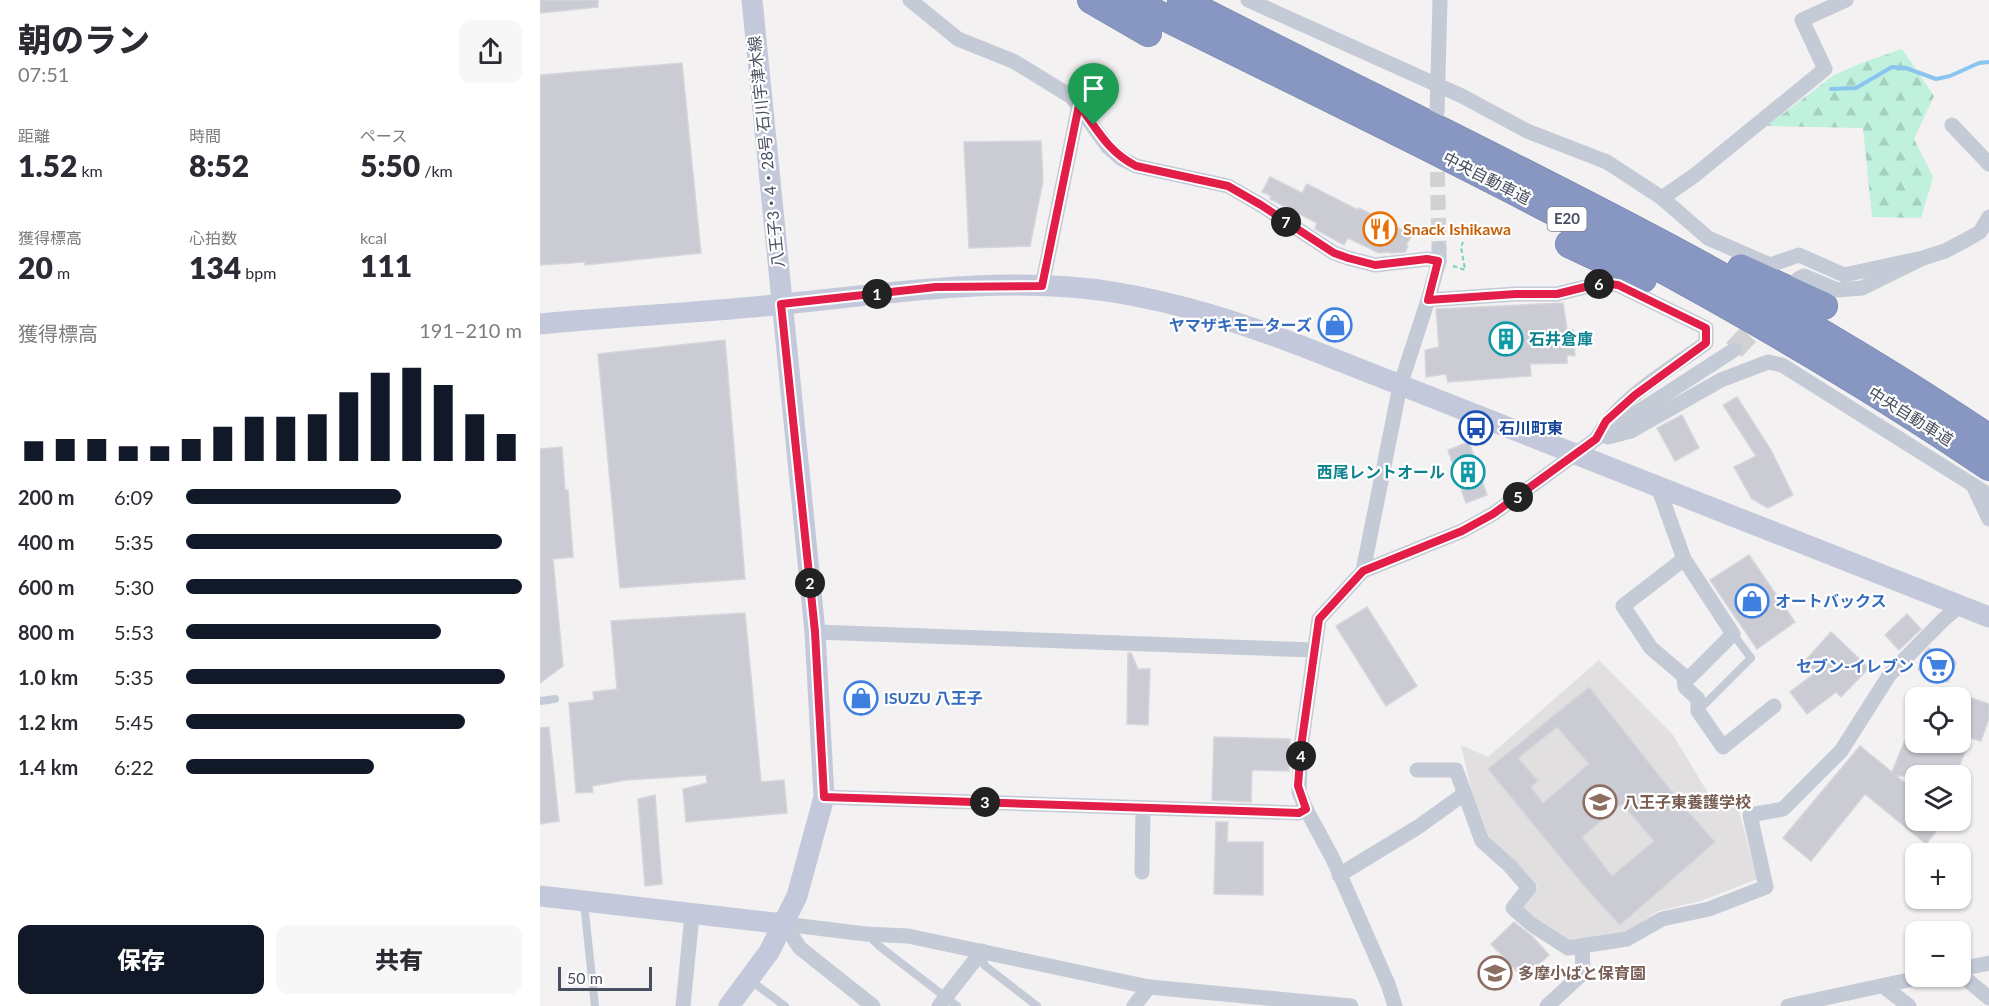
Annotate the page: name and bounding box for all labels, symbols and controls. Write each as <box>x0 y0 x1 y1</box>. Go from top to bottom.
text: 朝のラン <box>18 19 150 59</box>
button: share <box>459 20 522 83</box>
street label: 八王子3・4・28号 石川宇津木線 <box>744 35 787 269</box>
text: 07:51 <box>18 62 69 86</box>
pin <box>1068 63 1119 125</box>
icon: arrive <box>1077 72 1110 105</box>
text: 距離 <box>18 126 50 145</box>
text: 時間 <box>189 126 221 145</box>
text: ペース <box>360 126 407 145</box>
text: 1.52 <box>18 147 77 183</box>
text: 8:52 <box>189 147 249 183</box>
text: 5:50 <box>360 147 420 183</box>
street label: 中央自動車道 <box>1440 147 1534 208</box>
text: km <box>77 161 103 180</box>
text: /km <box>420 161 453 180</box>
pin: 7 <box>1271 207 1301 237</box>
road number: E20 <box>1548 207 1586 231</box>
restaurant icon: Snack Ishikawa <box>1362 211 1398 247</box>
text: 7 <box>1281 212 1291 231</box>
place label: Snack Ishikawa <box>1403 219 1511 238</box>
text: 獲得標高 <box>18 228 82 247</box>
text: 心拍数 <box>189 228 237 247</box>
text: kcal <box>360 228 387 247</box>
text: 111 <box>360 247 412 283</box>
text: 20 <box>18 249 53 285</box>
text: 134 <box>189 249 241 285</box>
text: m <box>53 263 70 282</box>
text: bpm <box>241 263 276 282</box>
pin: 6 <box>1584 269 1614 299</box>
text: 6 <box>1594 274 1604 293</box>
pin: 1 <box>862 279 892 309</box>
text: 1 <box>872 284 882 303</box>
shop icon: ヤマザキモーターズ <box>1317 307 1353 343</box>
place label: ヤマザキモーターズ <box>1169 315 1312 334</box>
text: 191–210 m <box>419 318 522 342</box>
text: 獲得標高 <box>18 321 98 345</box>
building icon: 石井倉庫 <box>1488 321 1524 357</box>
place label: 石井倉庫 <box>1529 329 1593 348</box>
street label: 中央自動車道 <box>1866 382 1957 449</box>
bus stop icon: 石川町東 <box>1458 410 1494 446</box>
place label: 石川町東 <box>1499 418 1563 437</box>
building icon: 西尾レントオール <box>1450 454 1486 490</box>
place label: 西尾レントオール <box>1317 462 1445 481</box>
pin: 5 <box>1503 482 1533 512</box>
text: 200 m <box>18 485 74 509</box>
text: 6:09 <box>114 485 154 509</box>
text: 5 <box>1513 487 1523 506</box>
text: 400 m <box>18 530 74 554</box>
text: 5:35 <box>114 530 154 554</box>
pin: 2 <box>795 568 825 598</box>
text: 2 <box>805 573 815 592</box>
text: 600 m <box>18 575 74 599</box>
text: 5:30 <box>114 575 154 599</box>
shop icon: オートバックス <box>1734 583 1770 619</box>
place label: オートバックス <box>1775 591 1887 610</box>
text: 800 m <box>18 620 74 644</box>
text: 5:53 <box>114 620 154 644</box>
supermarket icon: セブン-イレブン <box>1919 648 1955 684</box>
place label: セブン-イレブン <box>1796 656 1914 675</box>
text: 1.0 km <box>18 665 78 689</box>
text: 5:35 <box>114 665 154 689</box>
shop icon: ISUZU 八王子 <box>843 680 879 716</box>
map controls <box>1905 687 1971 987</box>
button: locate <box>1905 687 1971 753</box>
place label: ISUZU 八王子 <box>884 688 983 707</box>
text: 1.2 km <box>18 710 78 734</box>
text: 5:45 <box>114 710 154 734</box>
pin: 4 <box>1286 741 1316 771</box>
text: 4 <box>1296 746 1306 765</box>
text: 1.4 km <box>18 755 78 779</box>
text: 6:22 <box>114 755 154 779</box>
button: layers <box>1905 765 1971 831</box>
school or university icon: 八王子東養護学校 <box>1582 784 1618 820</box>
pin: 3 <box>970 787 1000 817</box>
text: 3 <box>980 792 990 811</box>
place label: 八王子東養護学校 <box>1623 792 1751 811</box>
button: + <box>1905 843 1971 909</box>
button: − <box>1905 921 1971 987</box>
button: 保存 <box>18 925 264 994</box>
button: 共有 <box>276 925 522 994</box>
school or university icon: 多摩小ばと保育園 <box>1477 955 1513 991</box>
place label: 多摩小ばと保育園 <box>1518 963 1646 982</box>
scale bar <box>558 964 652 992</box>
text: 50 m <box>567 968 603 987</box>

